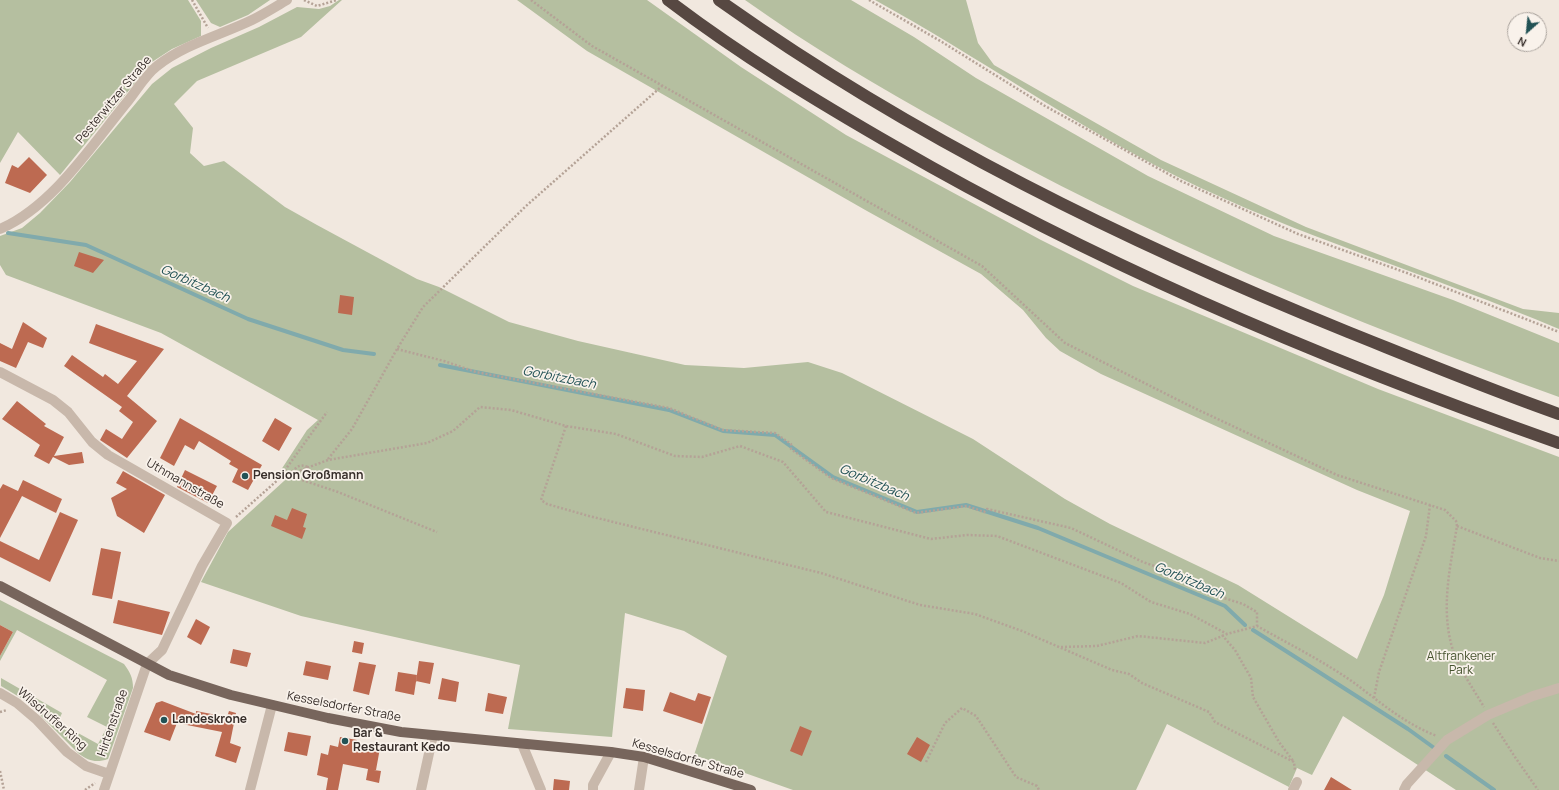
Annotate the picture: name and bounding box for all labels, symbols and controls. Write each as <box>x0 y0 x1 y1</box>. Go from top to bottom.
north arrow <box>1507 12 1547 52</box>
text: N <box>1515 34 1529 51</box>
street label: Pesterwitzer Straße <box>73 53 155 147</box>
water label: Gorbitzbach <box>158 262 232 306</box>
water label: Gorbitzbach <box>521 363 597 393</box>
street label: Uthmannstraße <box>144 456 226 512</box>
water label: Gorbitzbach <box>837 461 911 505</box>
place label: Pension Großmann <box>253 469 363 483</box>
marker: Pension Großmann <box>240 471 250 481</box>
water label: Gorbitzbach <box>1152 559 1226 603</box>
park label: Altfrankener Park <box>1427 650 1495 678</box>
street label: Wilsdruffer Ring <box>14 685 90 753</box>
street label: Hirtenstraße <box>95 688 131 758</box>
street label: Kesselsdorfer Straße <box>286 689 402 725</box>
place label: Landeskrone <box>172 713 247 727</box>
marker: Landeskrone <box>159 715 169 725</box>
place label: Bar & Restaurant Kedo <box>353 727 450 755</box>
marker: Bar & Restaurant Kedo <box>340 736 350 746</box>
street label: Kesselsdorfer Straße <box>630 736 746 782</box>

